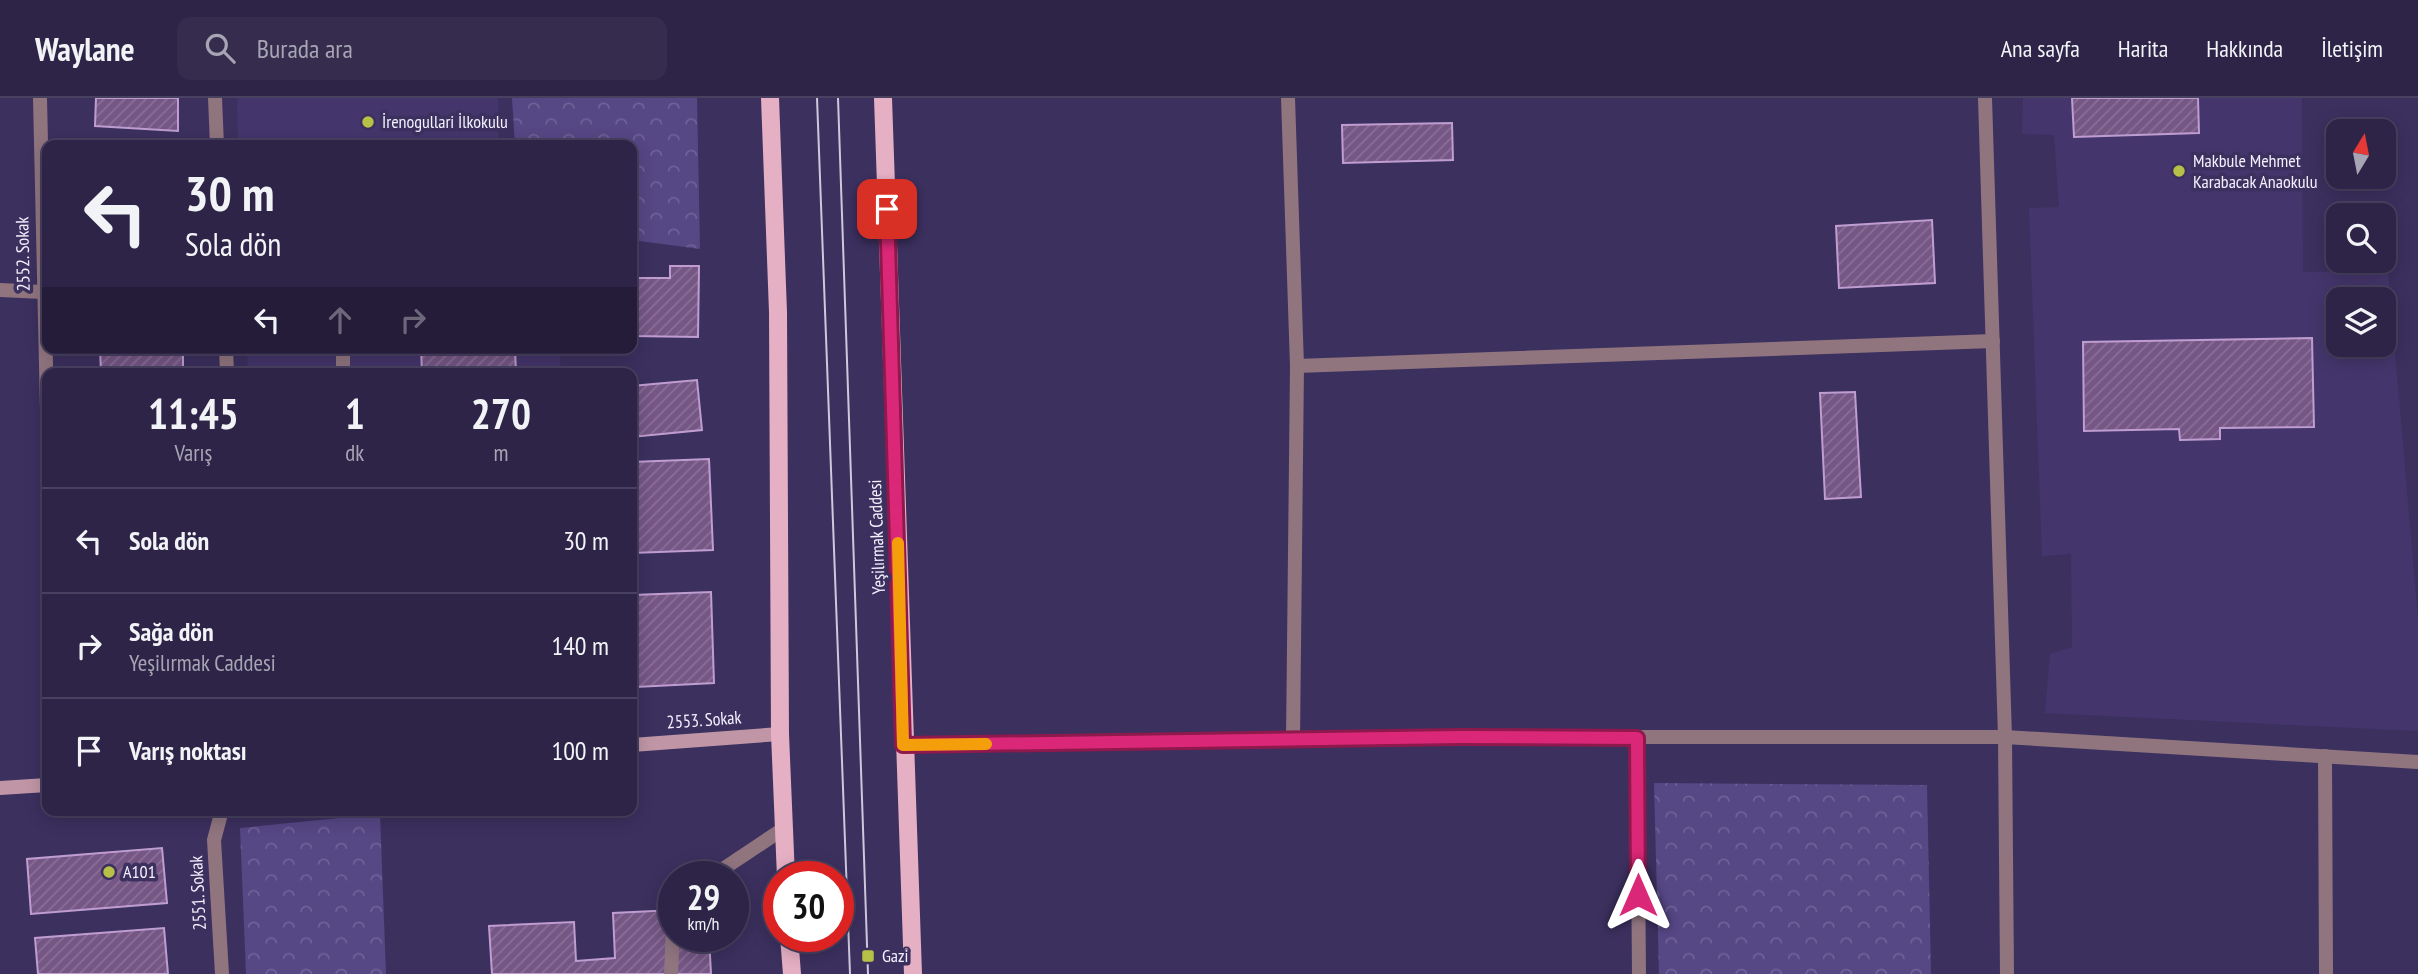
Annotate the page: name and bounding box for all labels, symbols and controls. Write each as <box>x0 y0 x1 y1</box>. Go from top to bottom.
search box <box>177 17 667 80</box>
text: Waylane <box>35 27 135 70</box>
icon: search <box>201 29 239 67</box>
text: Burada ara <box>257 32 353 65</box>
text: Ana sayfa <box>2001 33 2080 64</box>
text: Harita <box>2118 33 2168 64</box>
text: Hakkında <box>2206 33 2283 64</box>
text: İletişim <box>2321 33 2383 64</box>
place label: İrenogullari İlkokulu <box>382 110 508 133</box>
marker: İrenogullari İlkokulu <box>360 114 376 130</box>
north arrow <box>2326 119 2396 189</box>
map controls <box>2326 119 2396 357</box>
place label: Makbule Mehmet Karabacak Anaokulu <box>2193 149 2318 193</box>
text: 30 m <box>185 161 274 225</box>
marker: Makbule Mehmet Karabacak Anaokulu <box>2171 163 2187 179</box>
icon: left <box>70 168 161 259</box>
pin <box>857 179 917 239</box>
icon: arrive <box>868 190 906 228</box>
button: search <box>2326 203 2396 273</box>
street label: 2552. Sokak <box>10 216 35 292</box>
text: Sola dön <box>185 223 281 265</box>
button: layers <box>2326 287 2396 357</box>
icon: left <box>248 301 286 339</box>
icon: ahead <box>321 301 359 339</box>
icon: right <box>394 301 432 339</box>
text: 11:45 <box>148 386 239 441</box>
text: 1 <box>345 386 365 441</box>
text: 270 <box>471 386 531 441</box>
text: Varış <box>174 438 212 467</box>
text: dk <box>345 438 364 467</box>
text: m <box>493 438 508 467</box>
street label: Yeşilırmak Caddesi <box>863 479 890 595</box>
icon: left <box>70 522 108 560</box>
text: Sola dön <box>129 524 209 557</box>
text: 30 m <box>563 524 609 557</box>
text: Sağa dön <box>129 615 214 648</box>
icon: right <box>70 627 108 665</box>
text: 140 m <box>551 629 609 662</box>
text: Yeşilırmak Caddesi <box>129 648 276 677</box>
street label: 2553. Sokak <box>666 705 742 734</box>
icon: arrive <box>70 732 108 770</box>
text: Varış noktası <box>129 734 247 767</box>
text: 100 m <box>551 734 609 767</box>
street label: 2551. Sokak <box>184 855 211 931</box>
position arrow <box>1601 858 1675 932</box>
place label: A101 <box>123 860 156 883</box>
speed limit sign: 30 <box>763 861 854 952</box>
marker: A101 <box>101 864 117 880</box>
text: 29 <box>687 874 720 920</box>
text: km/h <box>688 912 719 935</box>
place label: Gazi <box>882 944 908 967</box>
marker: Gazi <box>860 948 876 964</box>

